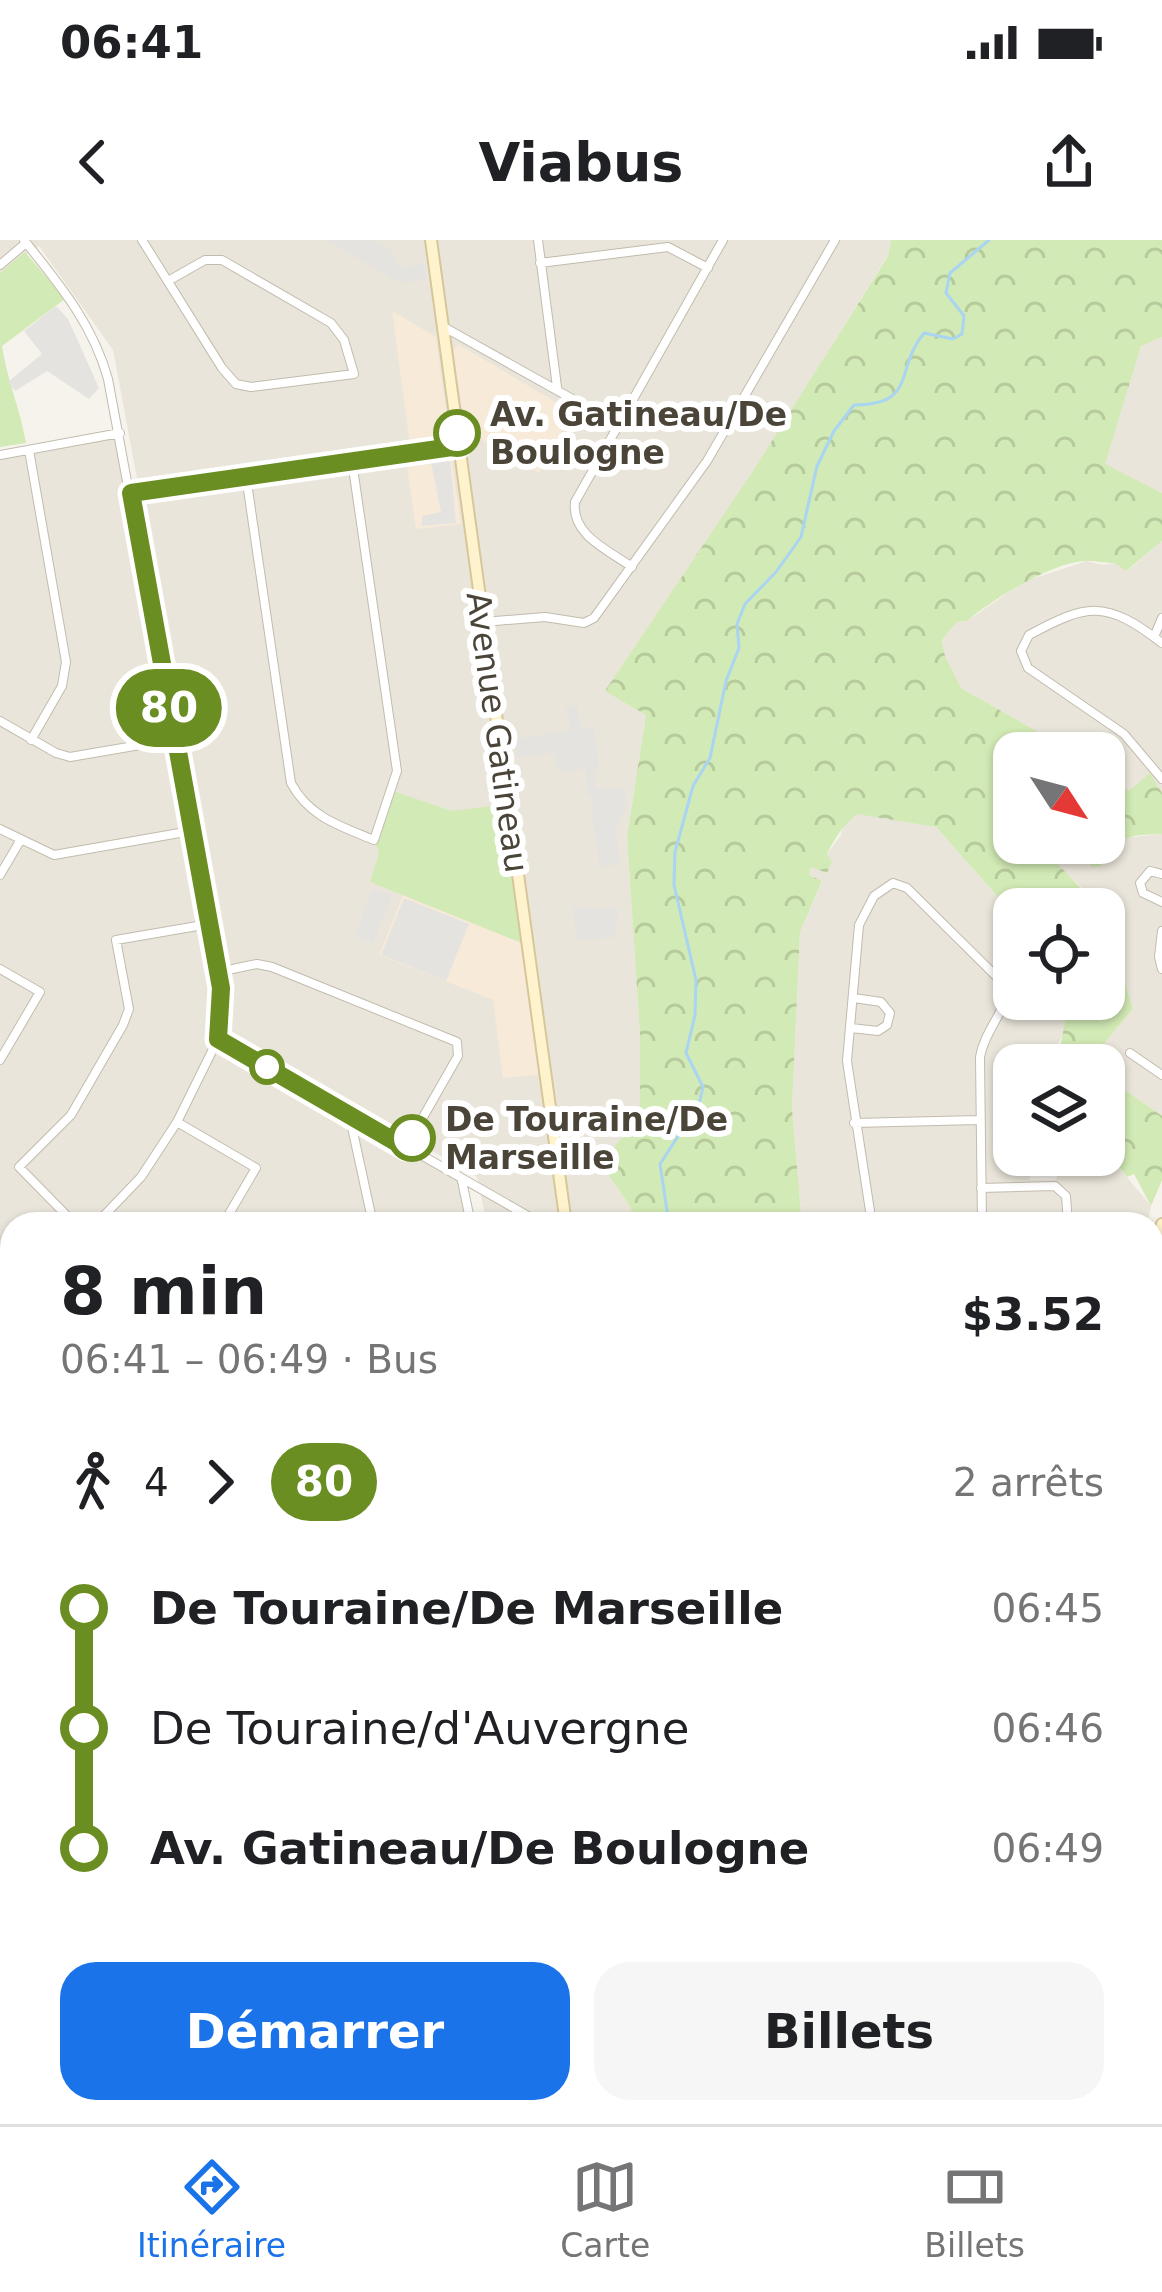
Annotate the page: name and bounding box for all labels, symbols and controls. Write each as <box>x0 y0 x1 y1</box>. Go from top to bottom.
text: 06:41 <box>60 16 203 69</box>
icon: back <box>60 129 126 195</box>
icon: share <box>1036 129 1102 195</box>
text: Viabus <box>478 131 684 194</box>
place label: Av. Gatineau/De Boulogne <box>490 395 787 472</box>
marker: Av. Gatineau/De Boulogne <box>435 411 479 455</box>
street label: Avenue Gatineau <box>458 589 537 875</box>
line badge: 80 <box>115 669 223 747</box>
text: 80 <box>140 683 198 732</box>
north arrow <box>993 732 1125 864</box>
map controls <box>993 732 1125 1176</box>
button: locate <box>993 888 1125 1020</box>
button: layers <box>993 1044 1125 1176</box>
unlabelled marker <box>251 1051 283 1083</box>
place label: De Touraine/De Marseille <box>445 1100 728 1177</box>
marker: De Touraine/De Marseille <box>390 1116 434 1160</box>
text: 8 min <box>60 1253 267 1330</box>
text: $3.52 <box>962 1288 1104 1341</box>
text: 06:41 – 06:49 · Bus <box>60 1337 438 1382</box>
icon: walk <box>60 1449 126 1515</box>
icon: forward <box>187 1449 253 1515</box>
text: 80 <box>295 1457 353 1506</box>
text: 4 <box>144 1460 169 1505</box>
text: 2 arrêts <box>953 1460 1104 1505</box>
text: De Touraine/De Marseille <box>150 1582 783 1635</box>
text: 06:45 <box>992 1586 1104 1631</box>
text: De Touraine/d'Auvergne <box>150 1702 690 1755</box>
text: 06:46 <box>992 1706 1104 1751</box>
text: Av. Gatineau/De Boulogne <box>150 1822 809 1875</box>
text: 06:49 <box>992 1826 1104 1871</box>
button: Démarrer <box>60 1962 570 2100</box>
button: Billets <box>594 1962 1104 2100</box>
tab: Itinéraire <box>137 2154 286 2265</box>
tab: Carte <box>560 2154 650 2265</box>
tab: Billets <box>924 2154 1025 2265</box>

